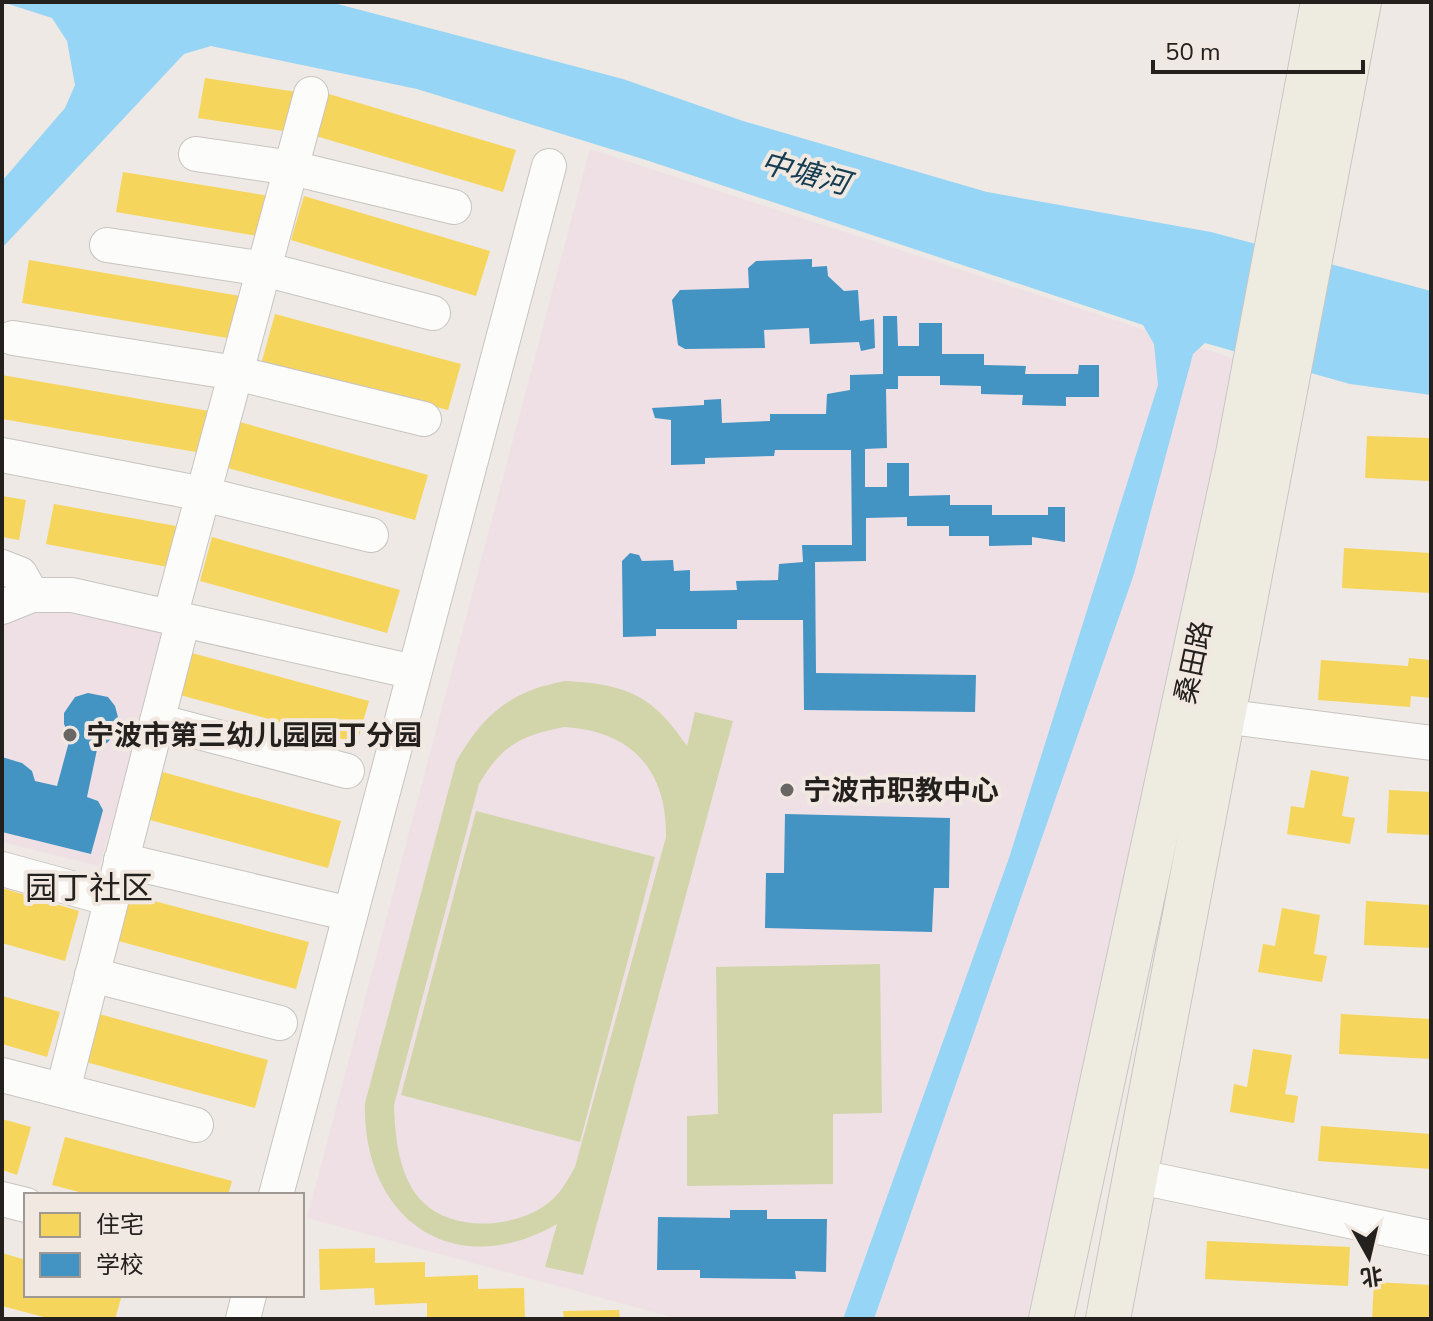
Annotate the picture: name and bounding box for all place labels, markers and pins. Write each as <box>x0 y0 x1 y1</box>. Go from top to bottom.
place label: 宁波市第三幼儿园园丁分园 <box>86 717 422 755</box>
marker: 宁波市第三幼儿园园丁分园 <box>61 726 79 744</box>
place label: 宁波市职教中心 <box>803 772 999 810</box>
marker: 宁波市职教中心 <box>778 781 796 799</box>

